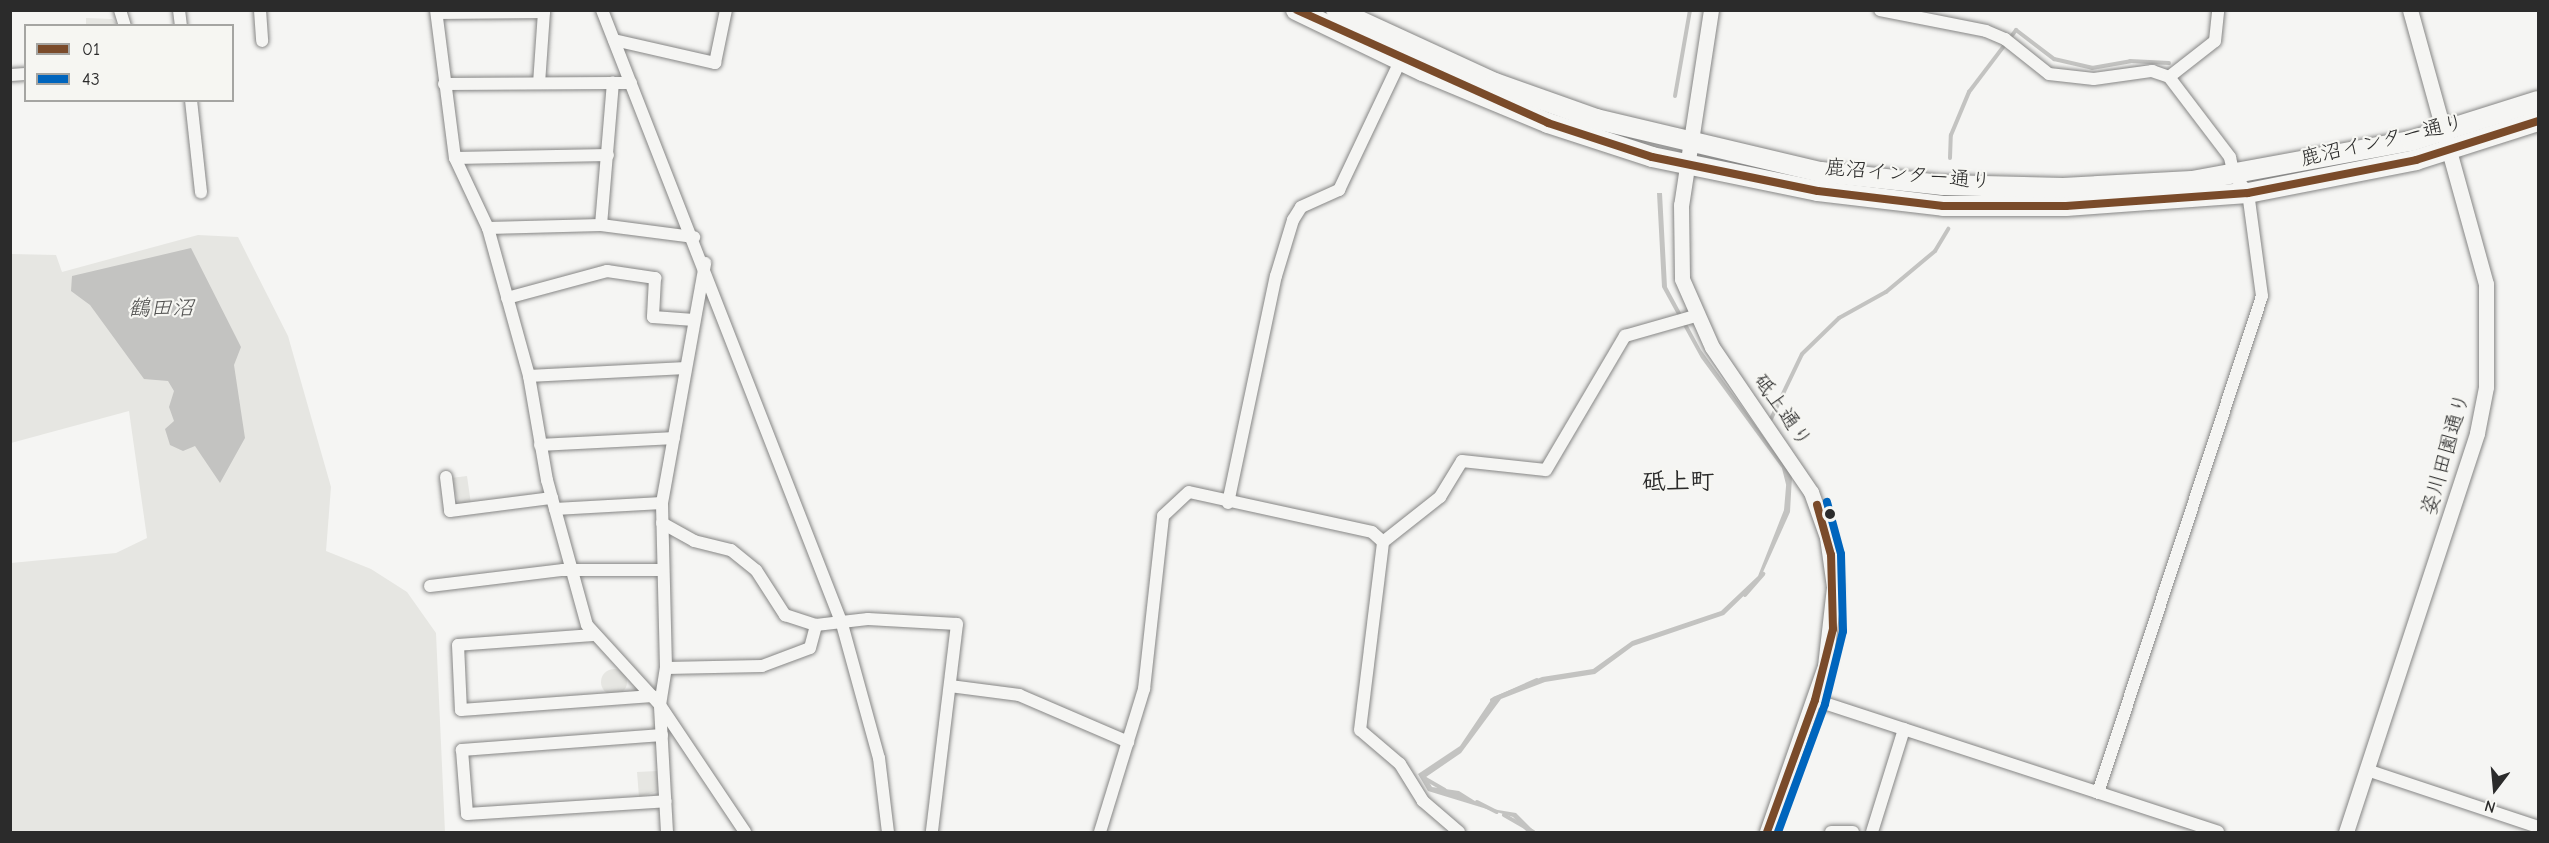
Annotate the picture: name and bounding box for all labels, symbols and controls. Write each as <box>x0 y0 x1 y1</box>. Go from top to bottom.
legend <box>24 24 234 102</box>
text: 01 <box>82 39 100 60</box>
text: 43 <box>82 69 100 90</box>
street label: 鹿沼インター通り <box>2297 109 2467 171</box>
street label: 鹿沼インター通り <box>1823 154 1993 194</box>
water label: 鶴田沼 <box>128 296 194 322</box>
street label: 砥上通り <box>1749 368 1817 452</box>
street label: 姿川田園通り <box>2416 390 2474 518</box>
district label: 砥上町 <box>1642 468 1714 496</box>
unlabelled marker <box>1824 508 1836 520</box>
north arrow <box>2465 759 2525 819</box>
text: N <box>2483 796 2498 816</box>

